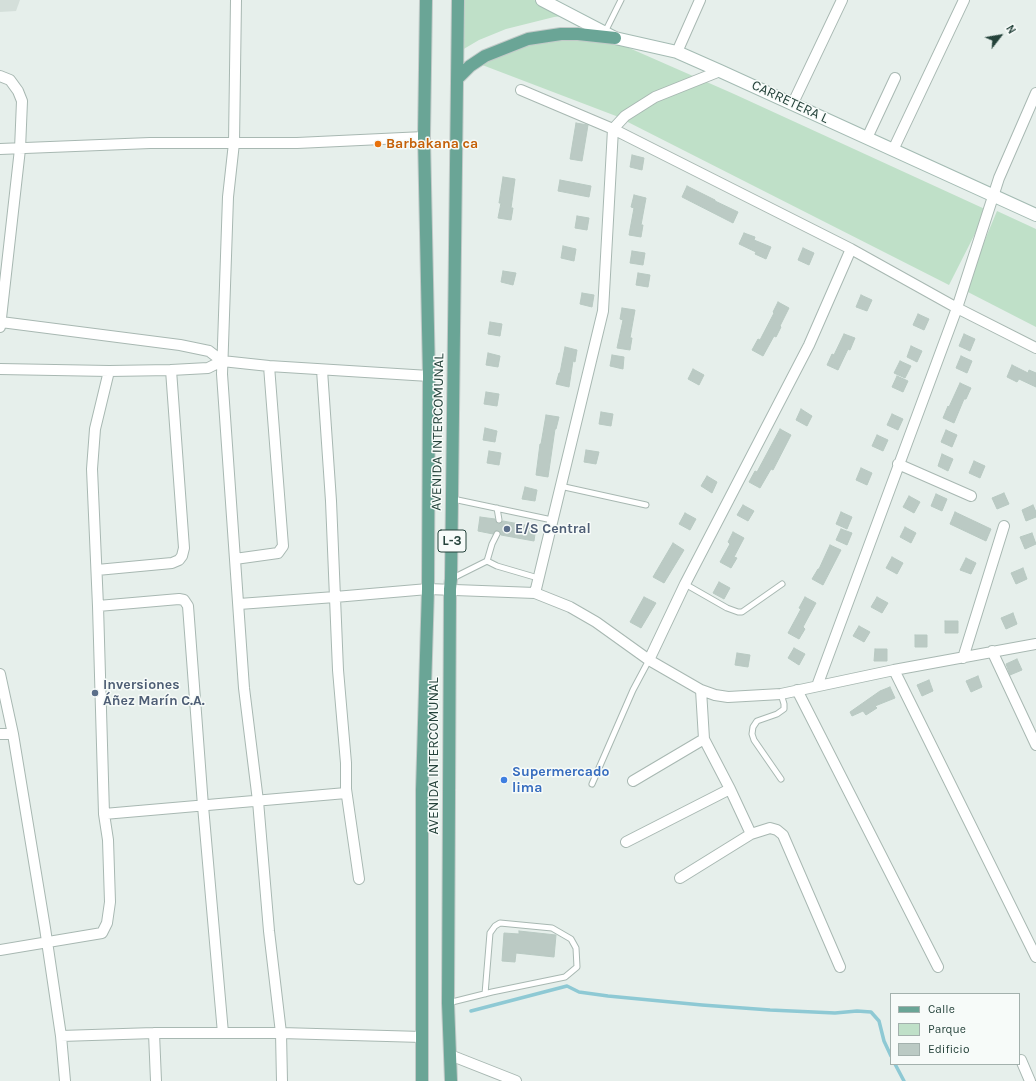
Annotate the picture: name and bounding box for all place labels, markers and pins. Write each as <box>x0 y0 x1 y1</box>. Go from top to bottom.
place label: Barbakana ca <box>386 136 478 152</box>
marker: Barbakana ca <box>373 139 383 149</box>
place label: E/S Central <box>515 521 591 537</box>
marker: E/S Central <box>502 524 512 534</box>
place label: Inversiones Áñez Marín C.A. <box>103 677 205 710</box>
marker: Inversiones Áñez Marín C.A. <box>90 688 100 698</box>
place label: Supermercado lima <box>512 764 609 796</box>
marker: Supermercado lima <box>499 775 509 785</box>

